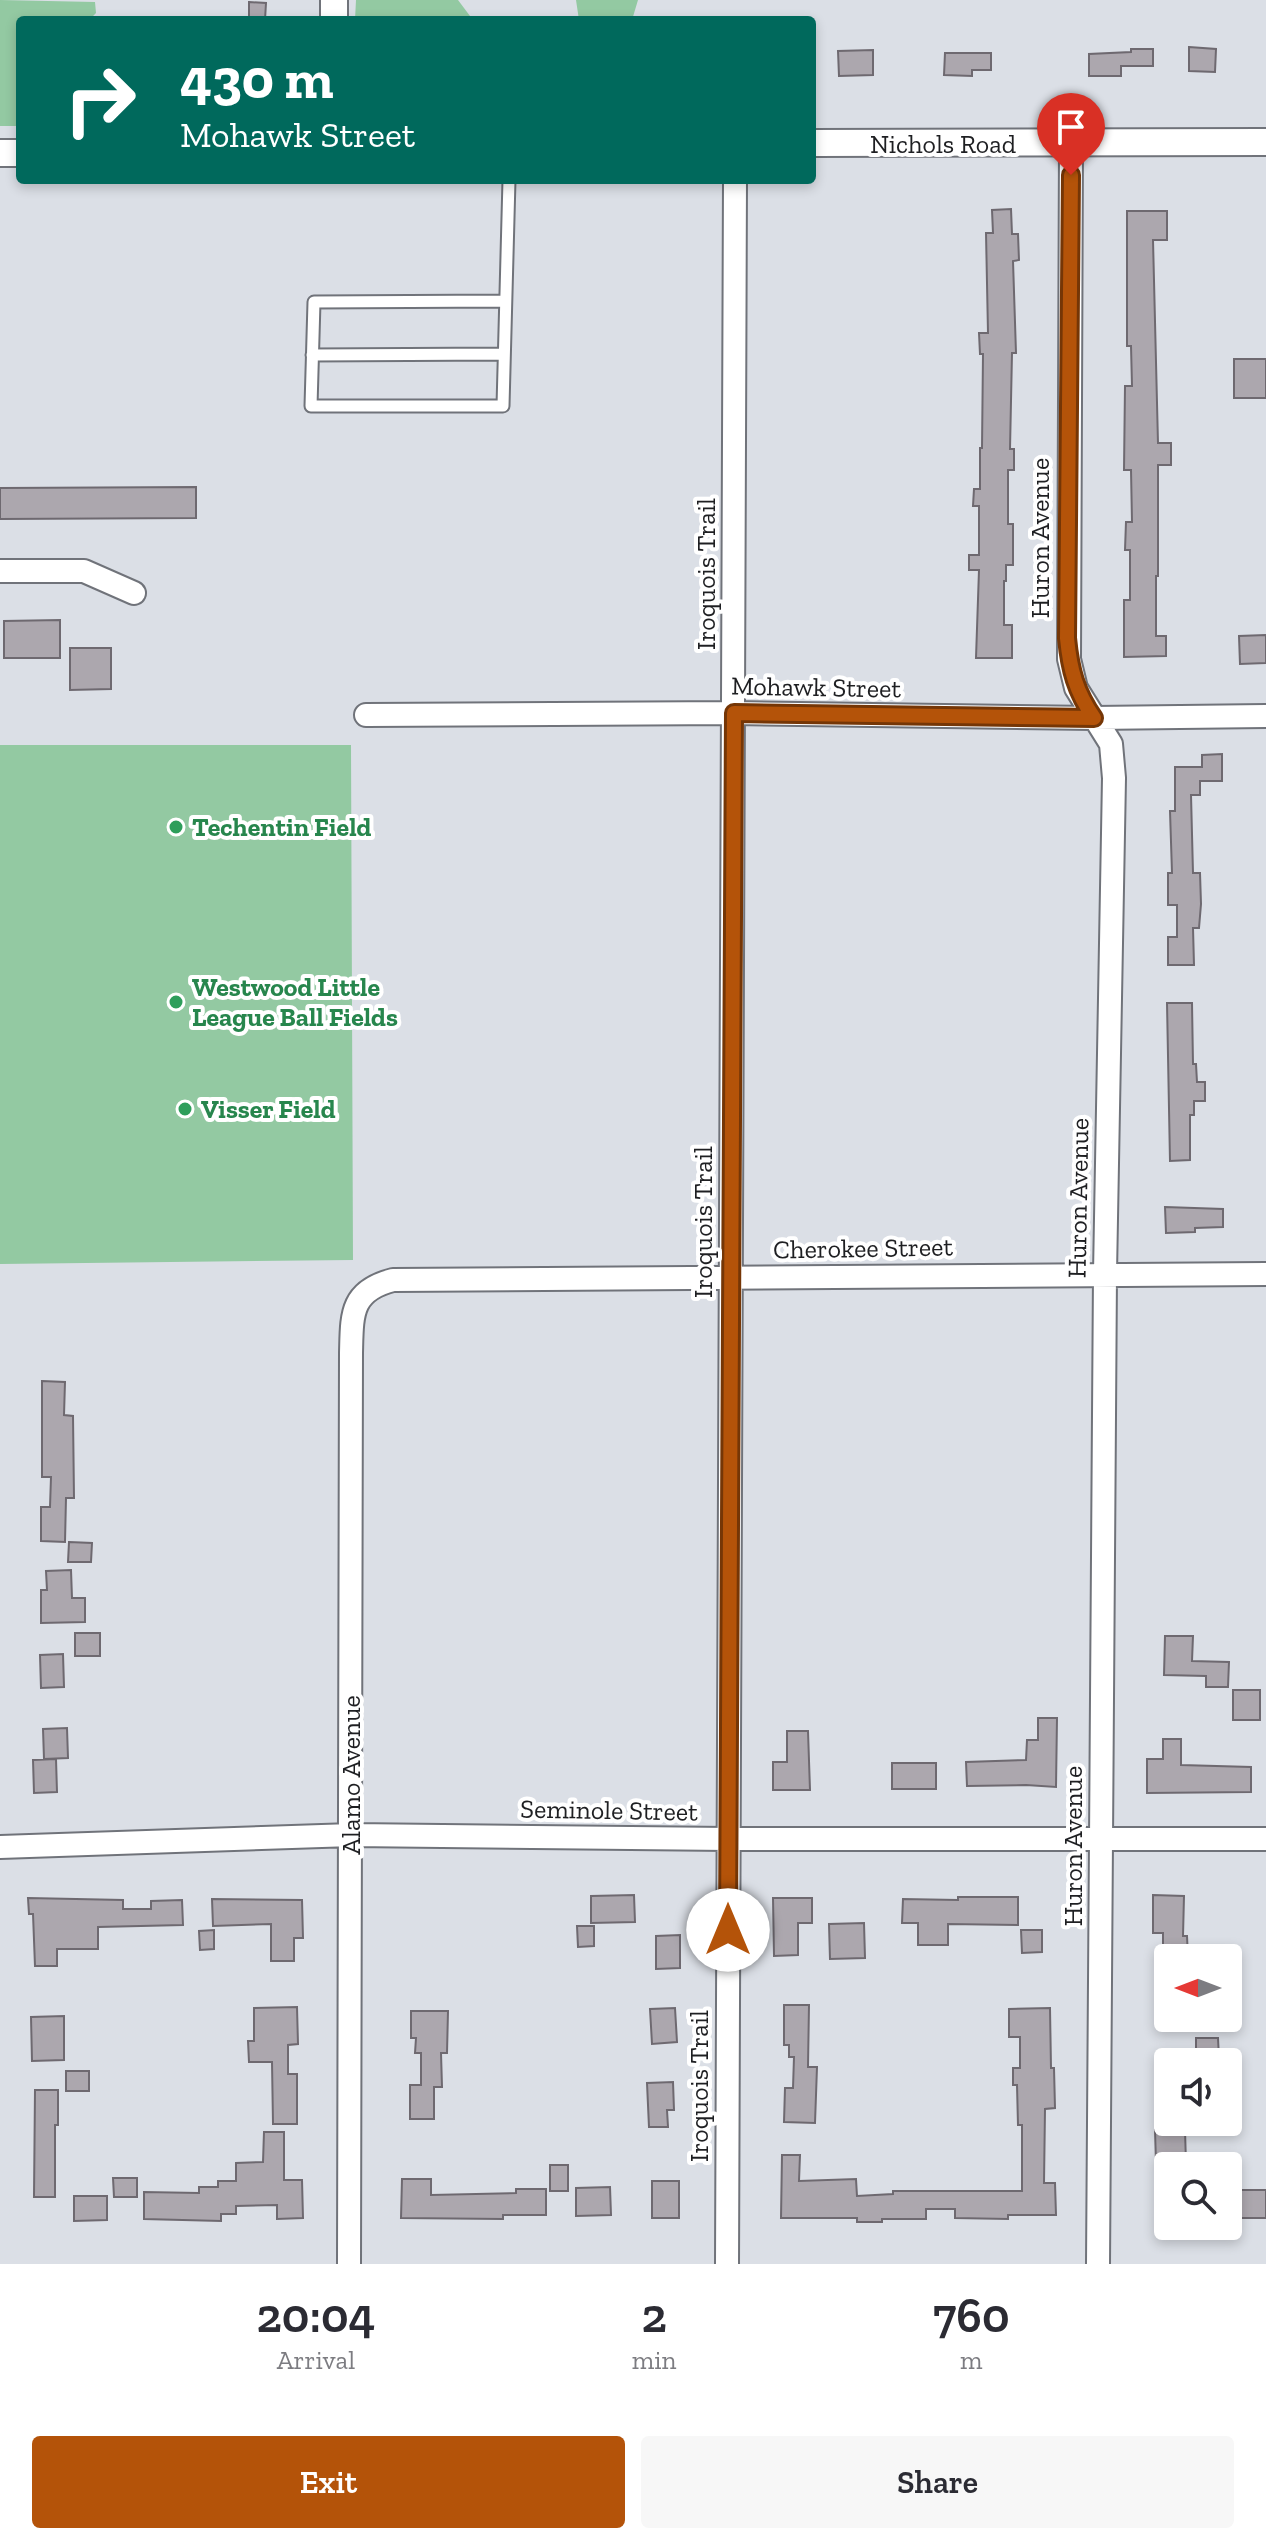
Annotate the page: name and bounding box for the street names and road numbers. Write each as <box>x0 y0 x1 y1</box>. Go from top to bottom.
street label: Nichols Road <box>870 128 1016 160</box>
street label: Huron Avenue <box>1024 458 1056 618</box>
street label: Iroquois Trail <box>690 498 722 650</box>
street label: Mohawk Street <box>731 670 902 704</box>
street label: Huron Avenue <box>1061 1118 1095 1278</box>
street label: Iroquois Trail <box>687 1146 719 1298</box>
street label: Cherokee Street <box>773 1230 954 1266</box>
street label: Alamo Avenue <box>335 1695 367 1855</box>
street label: Huron Avenue <box>1057 1766 1089 1926</box>
street label: Seminole Street <box>520 1792 698 1828</box>
street label: Iroquois Trail <box>683 2010 715 2162</box>

